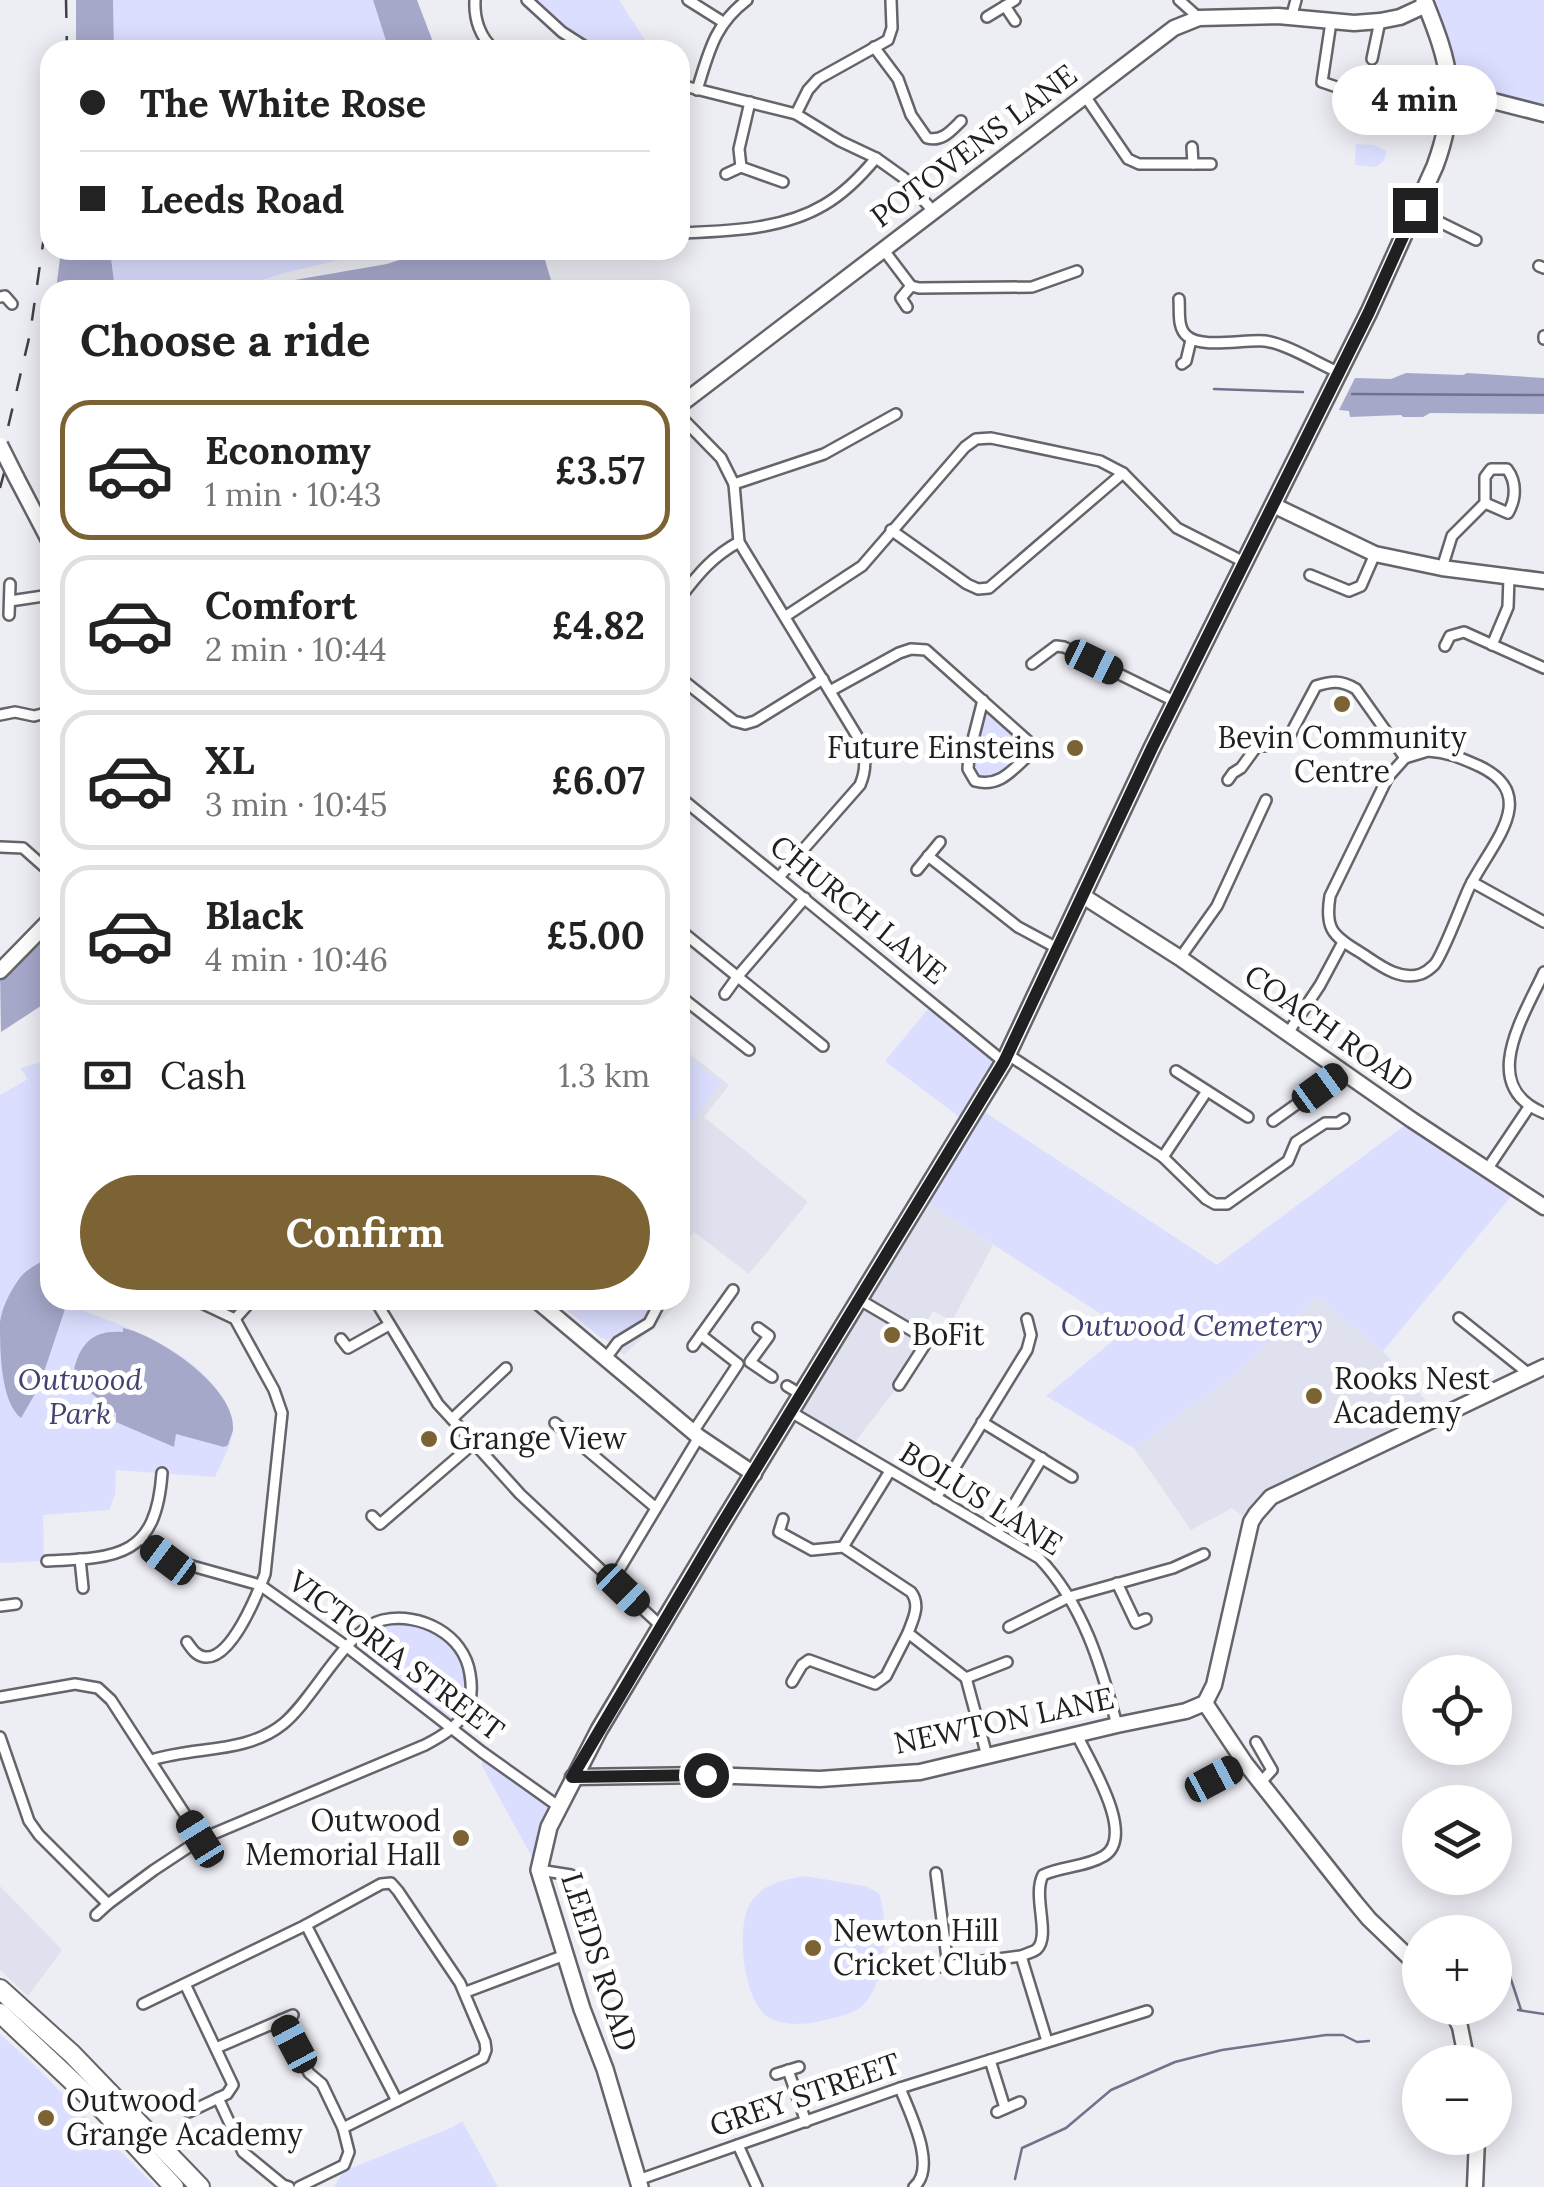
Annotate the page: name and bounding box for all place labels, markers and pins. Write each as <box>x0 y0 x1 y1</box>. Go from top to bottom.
marker: Bevin Community Centre <box>1331 693 1353 715</box>
place label: Bevin Community Centre <box>1217 718 1467 790</box>
place label: Future Einsteins <box>827 728 1055 766</box>
marker: Future Einsteins <box>1064 737 1086 759</box>
place label: BoFit <box>912 1315 985 1353</box>
marker: BoFit <box>881 1324 903 1346</box>
place label: Rooks Nest Academy <box>1333 1359 1490 1432</box>
marker: Rooks Nest Academy <box>1303 1385 1325 1407</box>
place label: Grange View <box>449 1419 627 1458</box>
marker: Grange View <box>418 1428 440 1450</box>
place label: Outwood Memorial Hall <box>245 1801 441 1873</box>
marker: Outwood Memorial Hall <box>450 1827 472 1849</box>
place label: Newton Hill Cricket Club <box>833 1911 1007 1983</box>
marker: Newton Hill Cricket Club <box>802 1937 824 1959</box>
place label: Outwood Grange Academy <box>66 2081 303 2154</box>
marker: Outwood Grange Academy <box>35 2107 57 2129</box>

